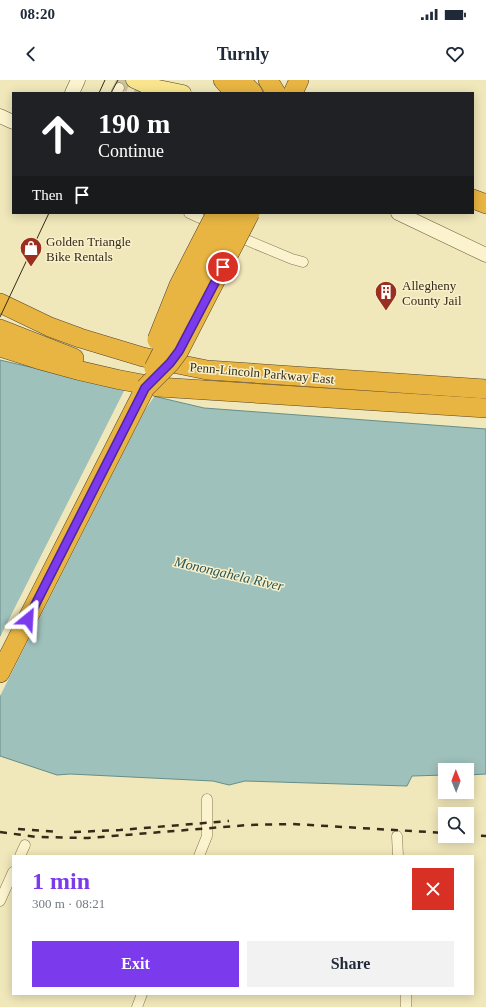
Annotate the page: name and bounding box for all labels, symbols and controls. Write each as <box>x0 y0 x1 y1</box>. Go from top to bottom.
text: 08:20 <box>20 6 55 22</box>
icon: back <box>20 43 42 65</box>
icon: heart <box>444 43 466 65</box>
text: Turnly <box>217 44 269 64</box>
icon: ahead <box>32 108 84 160</box>
text: 190 m <box>98 108 170 139</box>
text: Continue <box>98 141 164 161</box>
icon: arrive <box>71 184 93 206</box>
text: Then <box>32 187 63 203</box>
place label: Golden Triangle Bike Rentals <box>46 234 131 264</box>
shop icon: Golden Triangle Bike Rentals <box>18 235 44 268</box>
pin <box>206 250 240 284</box>
icon: arrive <box>212 256 234 278</box>
place label: Allegheny County Jail <box>402 278 462 308</box>
building icon: Allegheny County Jail <box>373 279 399 312</box>
street label: Penn-Lincoln Parkway East <box>189 359 335 387</box>
water label: Monongahela River <box>172 554 286 594</box>
position arrow <box>7 598 49 640</box>
north arrow <box>438 763 474 799</box>
map controls <box>438 763 474 843</box>
button: search <box>438 807 474 843</box>
text: 1 min <box>32 868 90 894</box>
button: close <box>412 868 454 910</box>
text: 300 m · 08:21 <box>32 896 105 911</box>
button: Exit <box>32 941 239 987</box>
button: Share <box>247 941 454 987</box>

